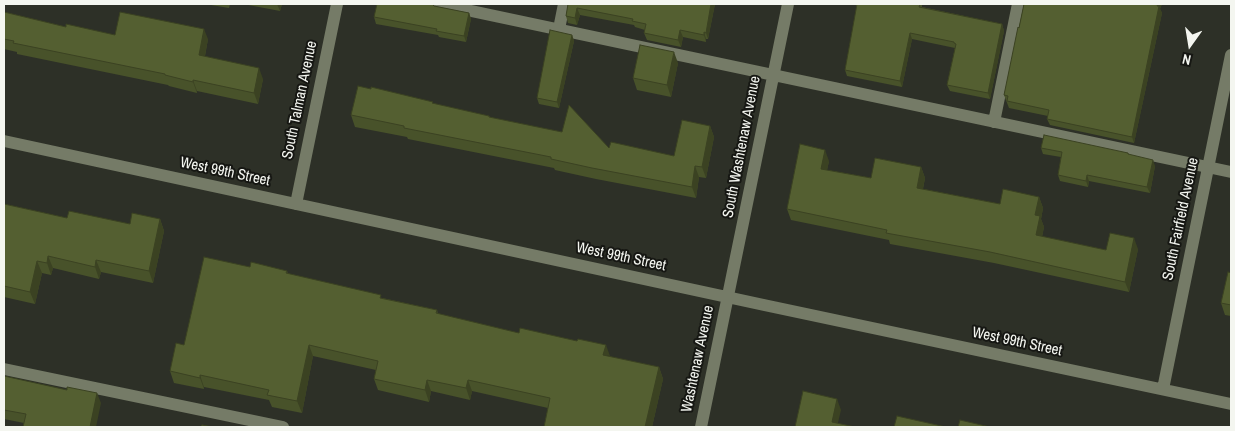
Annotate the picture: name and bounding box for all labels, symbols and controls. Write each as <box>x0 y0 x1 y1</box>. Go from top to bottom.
north arrow <box>1165 20 1215 70</box>
street label: South Talman Avenue <box>279 39 321 161</box>
text: N <box>1181 50 1193 69</box>
street label: South Washtenaw Avenue <box>719 74 765 220</box>
street label: West 99th Street <box>178 154 272 190</box>
street label: South Fairfield Avenue <box>1159 156 1203 282</box>
street label: West 99th Street <box>574 239 668 275</box>
street label: Washtenaw Avenue <box>678 304 718 414</box>
street label: West 99th Street <box>970 324 1064 360</box>

